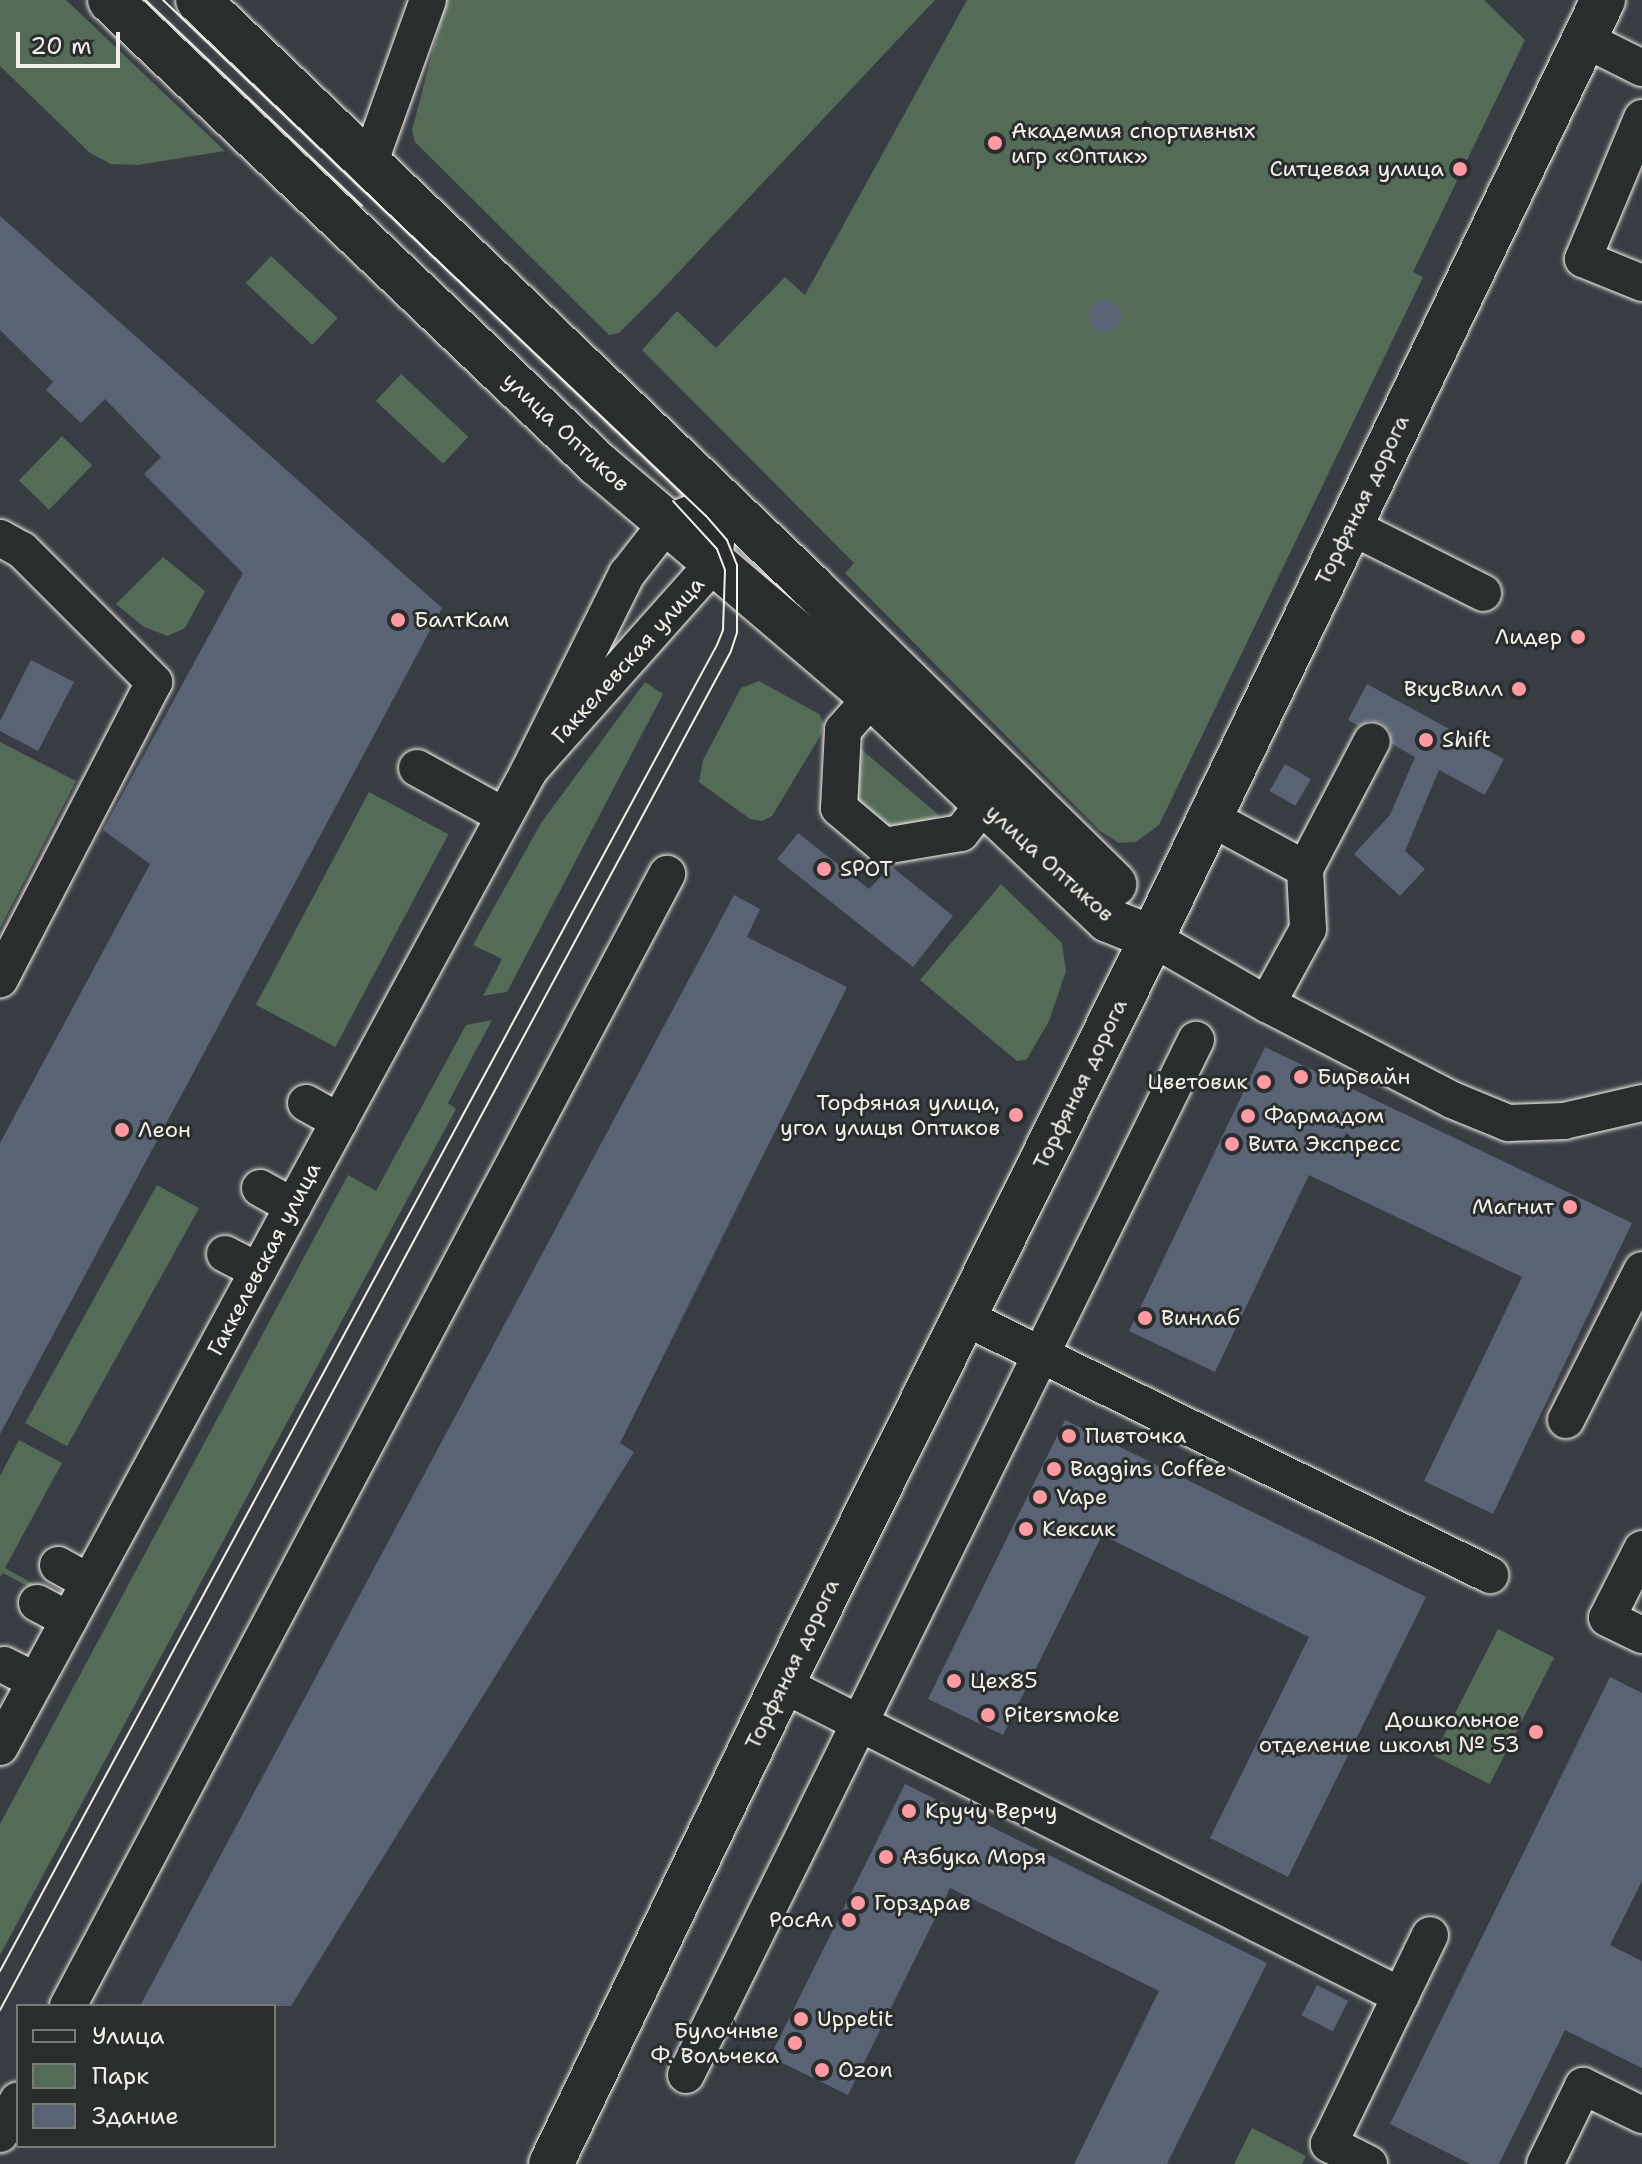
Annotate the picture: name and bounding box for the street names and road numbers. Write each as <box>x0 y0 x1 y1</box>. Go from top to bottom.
street label: улица Оптиков <box>497 367 635 497</box>
street label: Торфяная дорога <box>1309 410 1415 590</box>
street label: Гаккелевская улица <box>546 571 710 749</box>
street label: улица Оптиков <box>981 799 1119 927</box>
street label: Торфяная дорога <box>1027 994 1133 1174</box>
street label: Гаккелевская улица <box>202 1158 326 1360</box>
street label: Торфяная дорога <box>739 1574 845 1754</box>

